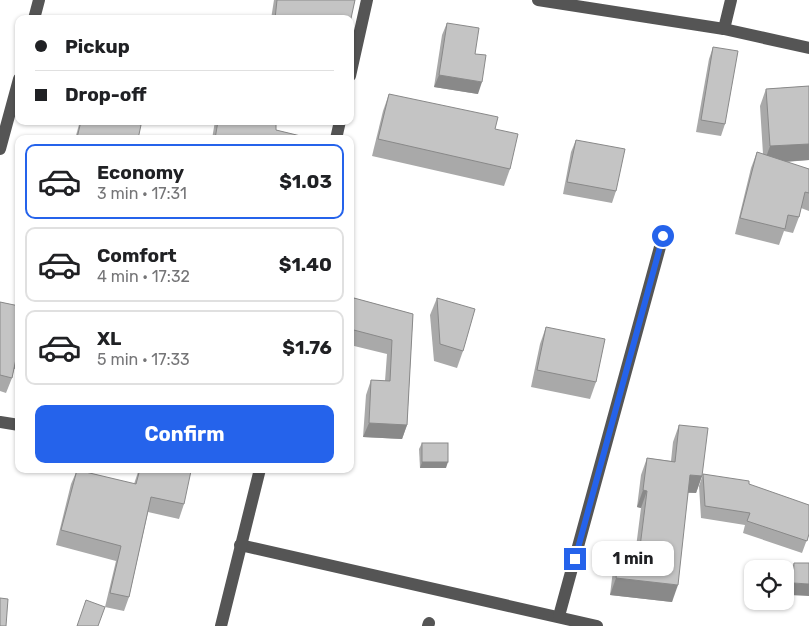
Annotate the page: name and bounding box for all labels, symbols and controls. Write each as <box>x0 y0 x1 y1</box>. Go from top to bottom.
text: Pickup <box>65 35 130 58</box>
text: Drop-off <box>65 83 147 106</box>
icon: car <box>37 159 82 204</box>
text: Economy <box>97 161 184 184</box>
text: $1.03 <box>279 170 332 193</box>
text: 3 min · 17:31 <box>97 184 187 203</box>
route start <box>652 225 674 247</box>
icon: car <box>37 242 82 287</box>
text: Comfort <box>97 244 177 267</box>
text: $1.40 <box>279 253 332 276</box>
text: 4 min · 17:32 <box>97 267 190 286</box>
icon: car <box>37 325 82 370</box>
text: XL <box>97 327 121 350</box>
text: $1.76 <box>282 336 332 359</box>
text: 5 min · 17:33 <box>97 350 190 369</box>
button: Confirm <box>35 405 334 463</box>
callout: 1 min <box>592 542 675 576</box>
route end <box>564 548 586 570</box>
text: 1 min <box>613 549 653 568</box>
map controls <box>744 560 794 610</box>
button: locate <box>744 560 794 610</box>

